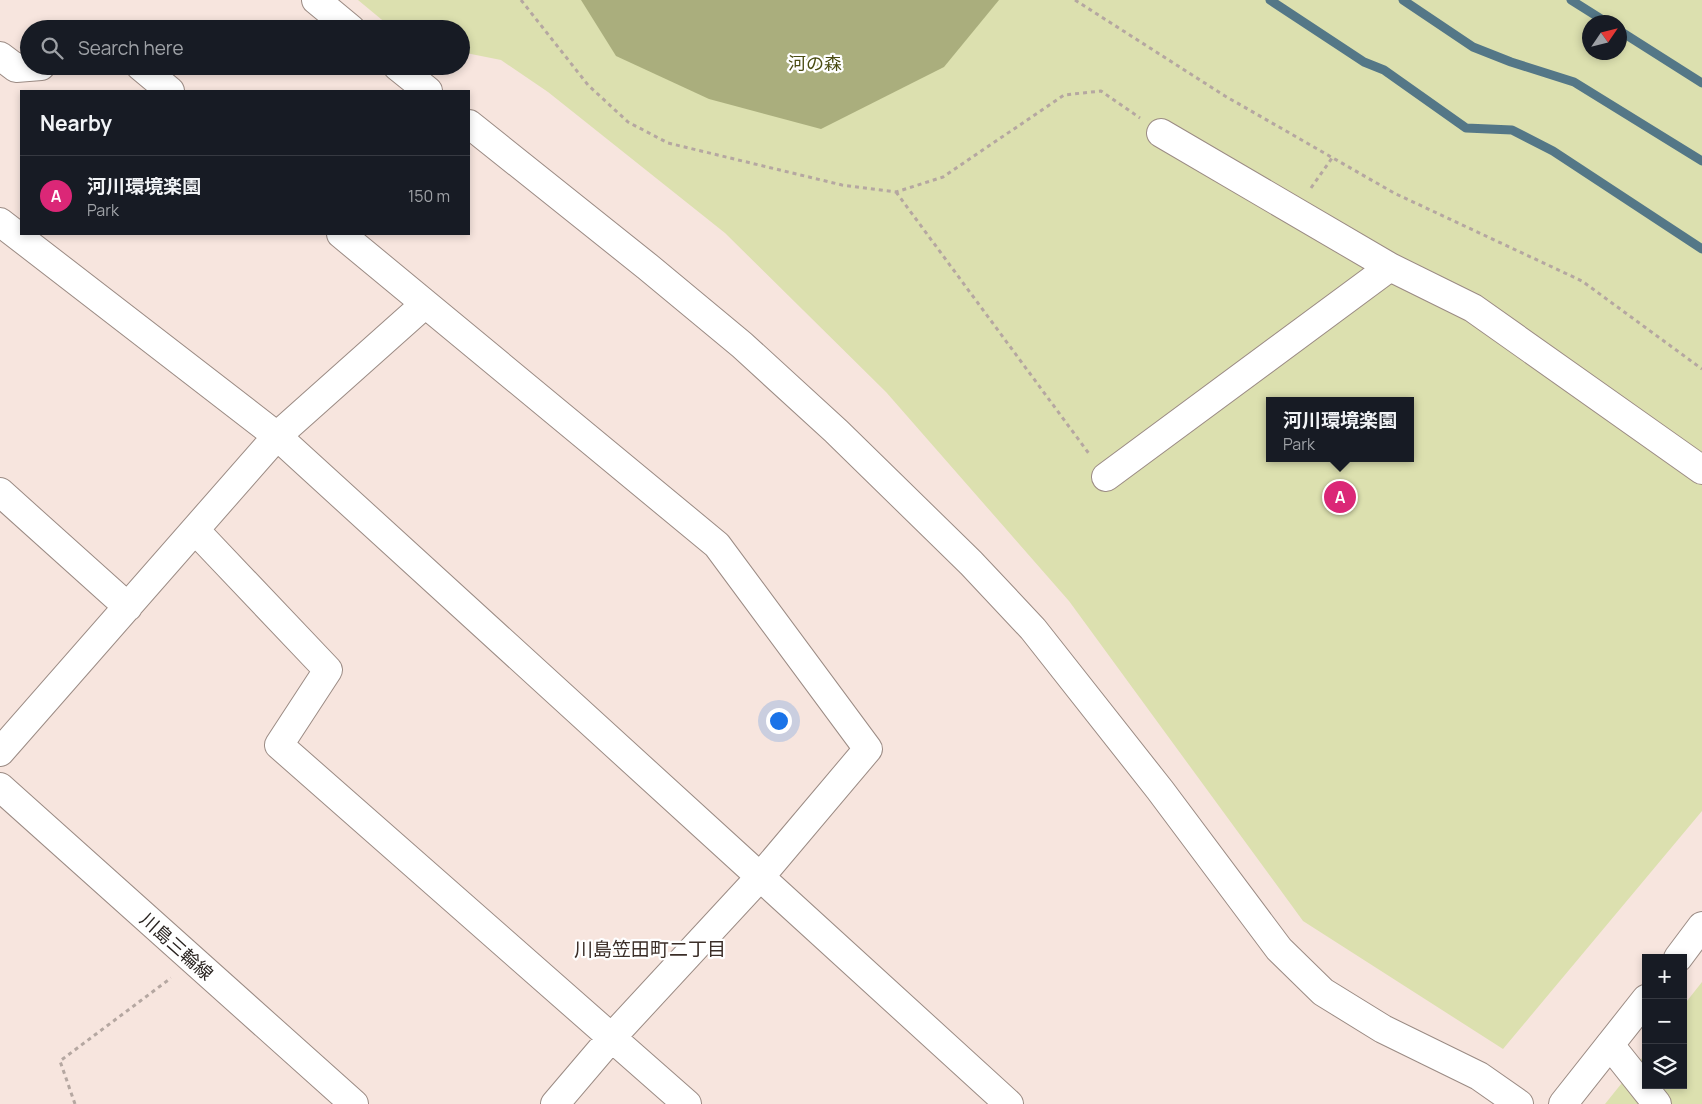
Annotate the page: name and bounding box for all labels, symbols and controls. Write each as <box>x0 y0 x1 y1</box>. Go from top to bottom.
north arrow <box>1582 15 1627 60</box>
search box <box>20 20 470 75</box>
icon: search <box>38 34 66 62</box>
text: Search here <box>78 35 184 61</box>
park label: 河の森 <box>788 51 842 75</box>
text: Nearby <box>40 109 112 137</box>
text: 河川環境楽園 <box>87 173 201 199</box>
text: A <box>51 185 61 207</box>
text: 150 m <box>408 185 450 207</box>
text: Park <box>87 199 119 221</box>
popup <box>1266 397 1414 462</box>
text: 河川環境楽園 <box>1283 407 1397 433</box>
text: Park <box>1283 433 1315 455</box>
pin: A <box>1324 478 1356 516</box>
your location <box>766 708 792 734</box>
street label: 川島三輪線 <box>136 907 218 985</box>
district label: 川島笠田町二丁目 <box>574 936 726 962</box>
map controls <box>1642 954 1687 1089</box>
button: + <box>1642 954 1687 999</box>
button: − <box>1642 999 1687 1044</box>
button: layers <box>1642 1044 1687 1089</box>

